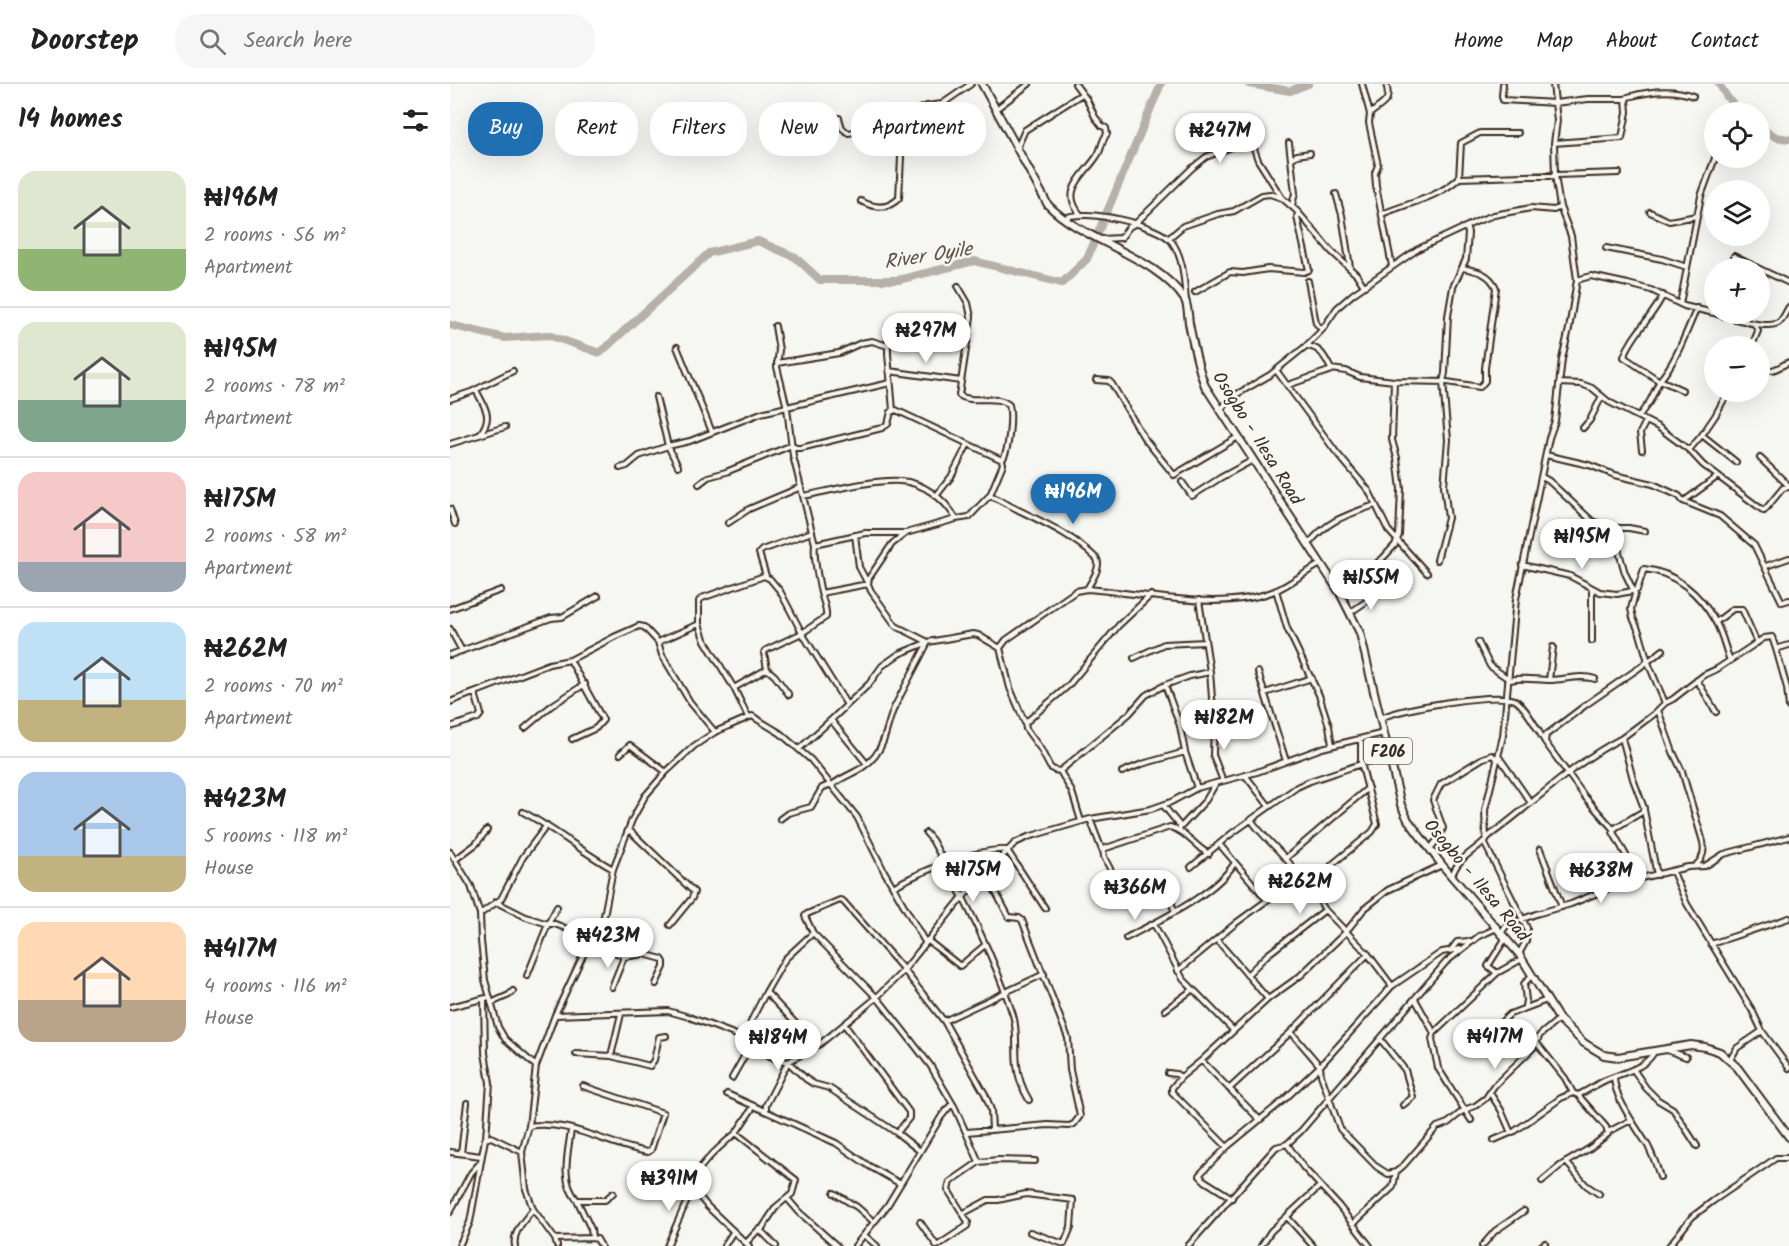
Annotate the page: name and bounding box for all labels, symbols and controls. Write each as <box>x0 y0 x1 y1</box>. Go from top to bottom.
search box <box>175 14 595 68</box>
text: Doorstep <box>30 19 139 64</box>
text: Search here <box>244 24 352 59</box>
icon: search <box>196 25 229 58</box>
text: Home <box>1454 25 1503 58</box>
text: Map <box>1536 25 1573 58</box>
text: About <box>1606 25 1657 58</box>
text: Contact <box>1690 25 1759 58</box>
text: 14 homes <box>18 99 123 141</box>
chip: Buy <box>468 102 543 156</box>
chip: Rent <box>555 102 638 156</box>
chip: Filters <box>650 102 747 156</box>
chip: New <box>759 102 839 156</box>
chip: Apartment <box>851 102 986 156</box>
map controls <box>1704 102 1770 402</box>
button: locate <box>1704 102 1770 168</box>
icon: filters <box>399 104 432 137</box>
pin: ₦247M <box>1178 113 1262 164</box>
text: ₦247M <box>1189 116 1251 148</box>
text: ₦196M <box>204 178 278 220</box>
button: layers <box>1704 180 1770 246</box>
icon: home <box>66 195 138 267</box>
text: 2 rooms · 56 m² <box>204 220 346 252</box>
water label: River Oyile <box>882 234 977 280</box>
text: Apartment <box>204 252 293 284</box>
button: + <box>1704 258 1770 324</box>
pin: ₦297M <box>884 313 968 364</box>
text: ₦297M <box>896 316 956 348</box>
text: ₦195M <box>204 329 277 371</box>
button: − <box>1704 336 1770 402</box>
icon: home <box>66 346 138 418</box>
street label: Osogbo - Ilesa Road <box>1204 366 1310 512</box>
text: 2 rooms · 78 m² <box>204 371 345 403</box>
text: Apartment <box>204 403 293 435</box>
pin: ₦196M <box>1031 474 1115 525</box>
text: ₦196M <box>1045 477 1101 509</box>
text: ₦175M <box>204 479 276 521</box>
icon: home <box>66 496 138 568</box>
pin: ₦195M <box>1540 519 1624 570</box>
text: 2 rooms · 58 m² <box>204 521 346 553</box>
text: ₦195M <box>1554 522 1610 554</box>
text: Apartment <box>204 553 293 585</box>
pin: ₦155M <box>1329 560 1413 611</box>
text: ₦155M <box>1343 563 1399 595</box>
text: ₦262M <box>204 629 287 671</box>
icon: home <box>66 646 138 718</box>
text: 2 rooms · 70 m² <box>204 671 343 703</box>
pin: ₦182M <box>1182 700 1266 751</box>
text: Apartment <box>204 703 293 735</box>
text: ₦182M <box>1194 703 1254 735</box>
road number: F206 <box>1364 738 1412 764</box>
text: ₦423M <box>204 779 286 821</box>
icon: home <box>66 796 138 868</box>
street label: Osogbo - Ilesa Road <box>1415 813 1537 950</box>
text: 5 rooms · 118 m² <box>204 821 347 853</box>
pin: ₦175M <box>931 852 1015 903</box>
text: House <box>204 853 254 885</box>
pin: ₦638M <box>1559 853 1643 904</box>
text: ₦175M <box>945 855 1001 887</box>
text: ₦638M <box>1569 856 1633 888</box>
pin: ₦262M <box>1258 864 1342 915</box>
text: ₦262M <box>1268 867 1332 899</box>
pin: ₦366M <box>1093 870 1177 921</box>
text: ₦366M <box>1104 873 1166 905</box>
pin: ₦423M <box>566 918 650 969</box>
text: ₦423M <box>576 921 640 953</box>
text: ₦417M <box>204 929 277 971</box>
icon: home <box>66 946 138 1018</box>
text: 4 rooms · 116 m² <box>204 971 347 1003</box>
text: House <box>204 1003 254 1035</box>
pin: ₦417M <box>1453 1019 1537 1070</box>
pin: ₦184M <box>736 1020 820 1071</box>
text: ₦417M <box>1467 1022 1523 1054</box>
text: ₦184M <box>749 1023 807 1055</box>
pin: ₦391M <box>627 1161 711 1212</box>
text: ₦391M <box>641 1164 697 1196</box>

